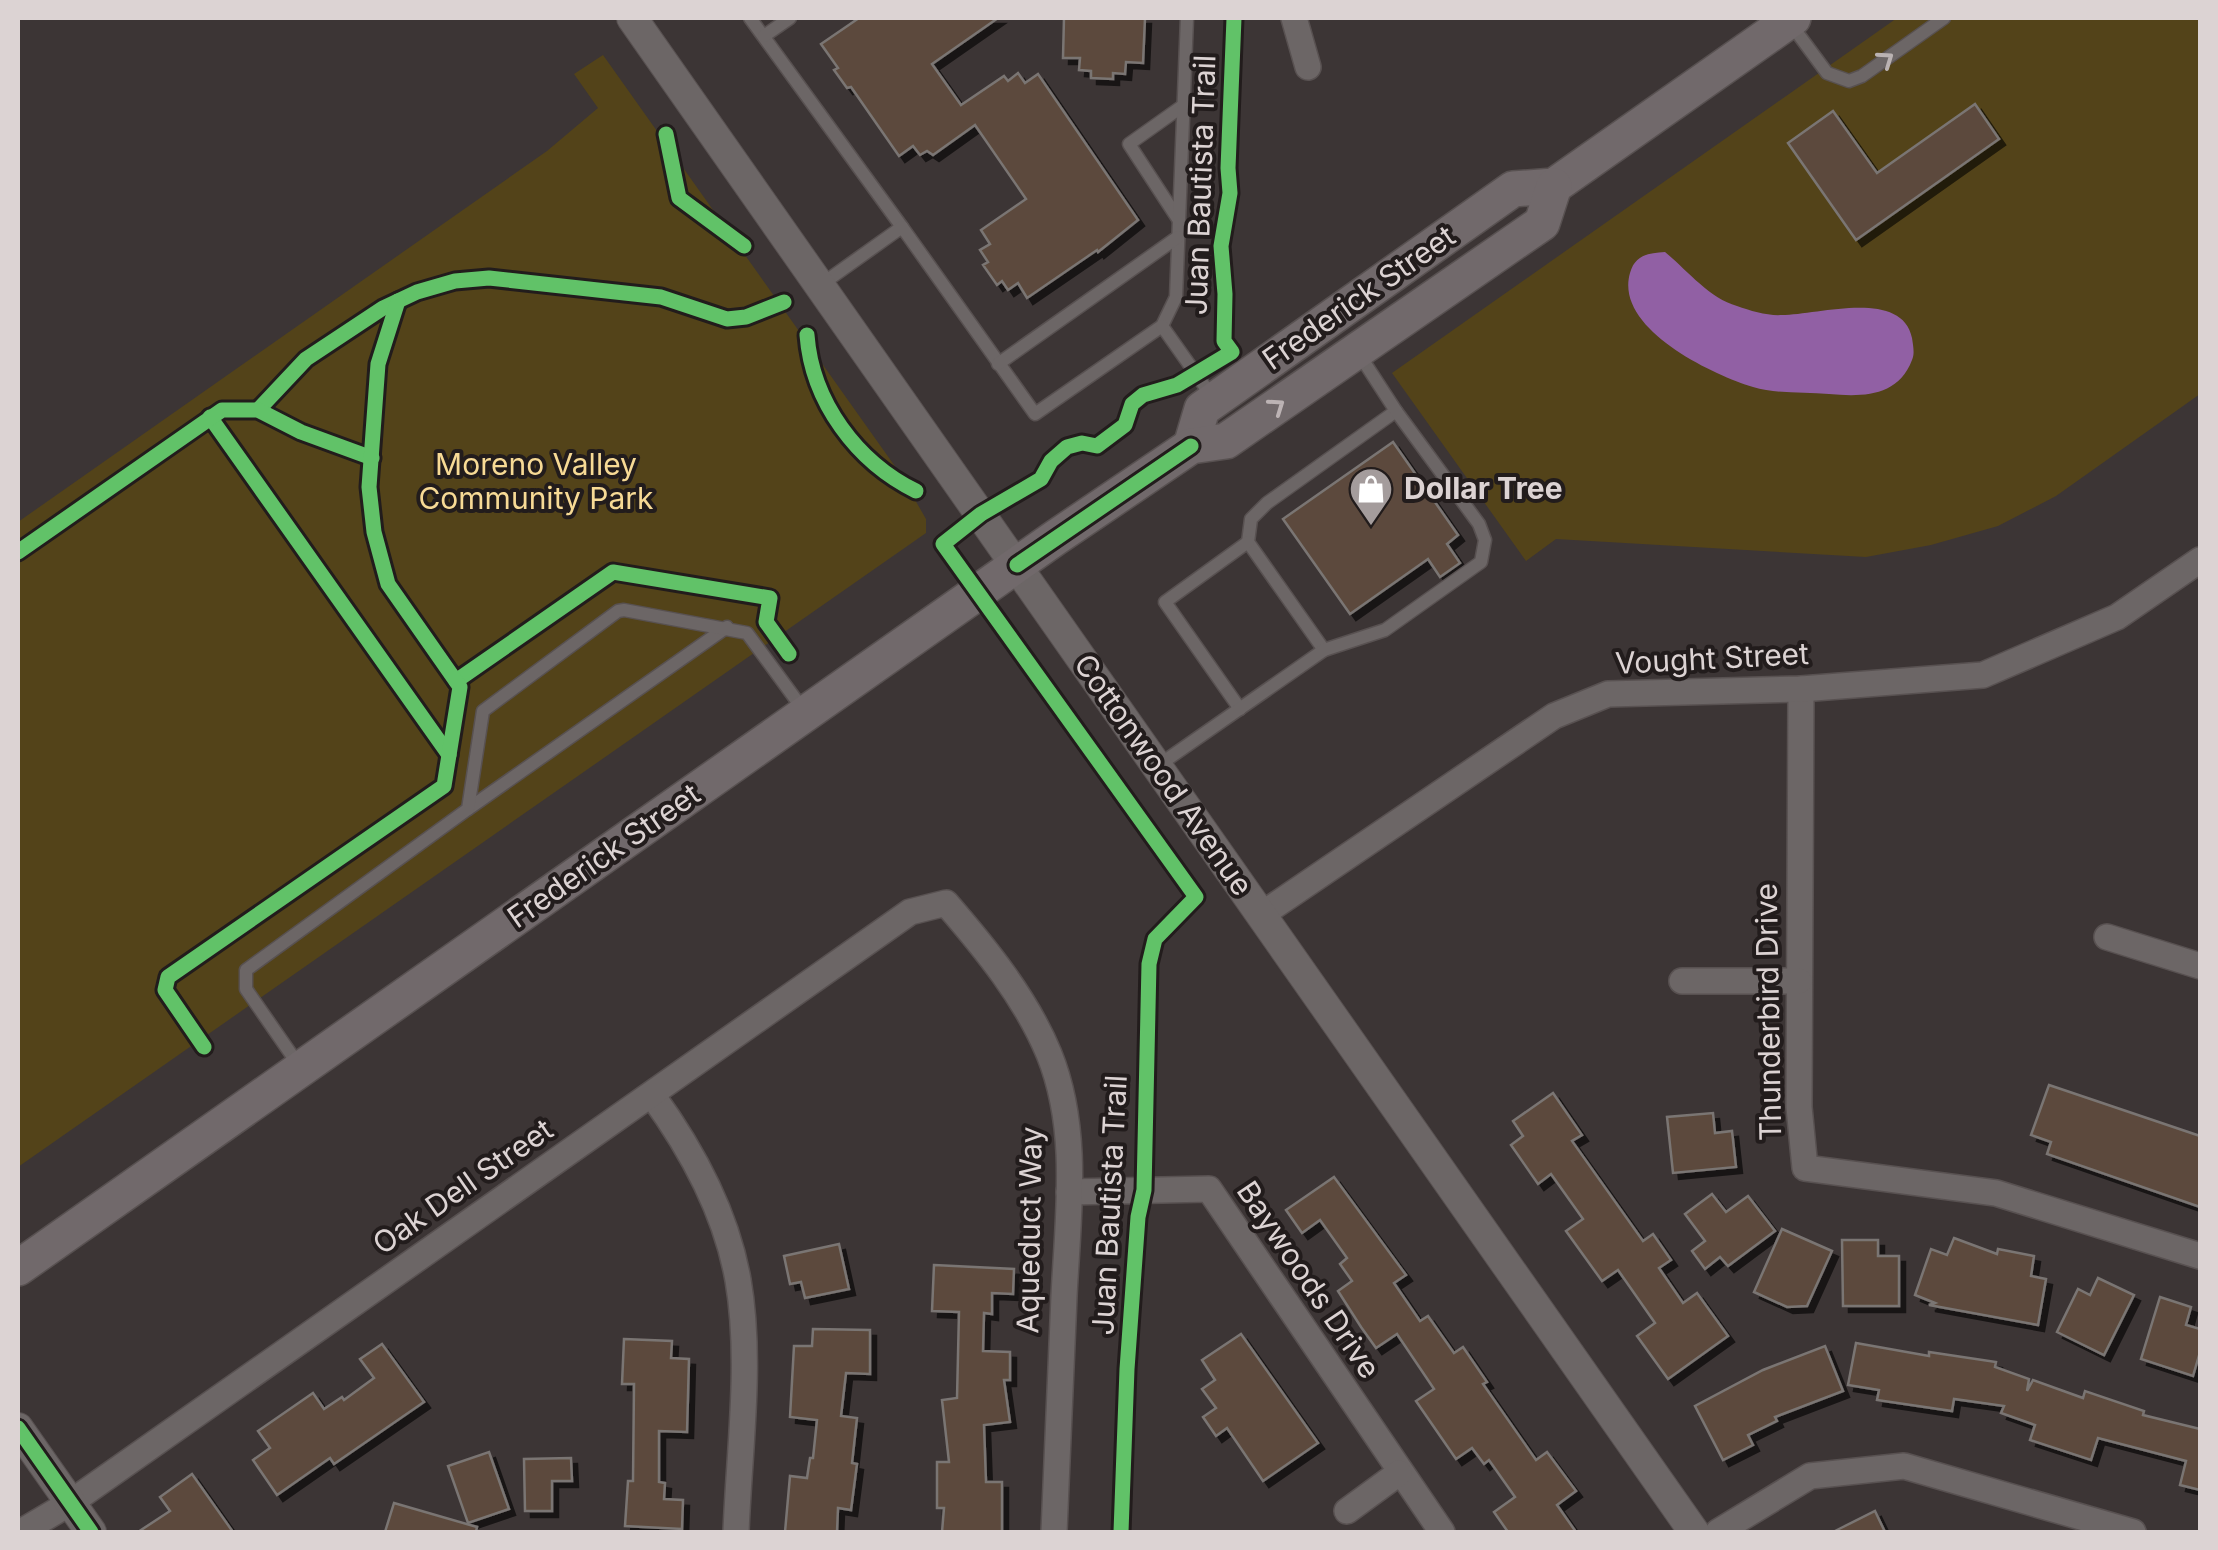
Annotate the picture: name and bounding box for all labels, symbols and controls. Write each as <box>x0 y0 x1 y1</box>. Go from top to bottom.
one-way arrow <box>1875 53 1893 70</box>
street label: Juan Bautista Trail <box>1177 54 1223 316</box>
street label: Frederick Street <box>1255 217 1462 377</box>
one-way arrow <box>1265 400 1284 418</box>
park label: Moreno Valley Community Park <box>418 446 654 516</box>
shop icon: Dollar Tree <box>1348 466 1394 527</box>
place label: Dollar Tree <box>1404 470 1563 506</box>
street label: Vought Street <box>1614 635 1810 681</box>
street label: Cottonwood Avenue <box>1067 647 1261 902</box>
street label: Frederick Street <box>500 775 707 935</box>
street label: Thunderbird Drive <box>1748 883 1788 1141</box>
street label: Juan Bautista Trail <box>1084 1074 1134 1336</box>
street label: Oak Dell Street <box>365 1111 560 1262</box>
street label: Aqueduct Way <box>1009 1126 1049 1334</box>
street label: Baywoods Drive <box>1230 1174 1388 1385</box>

